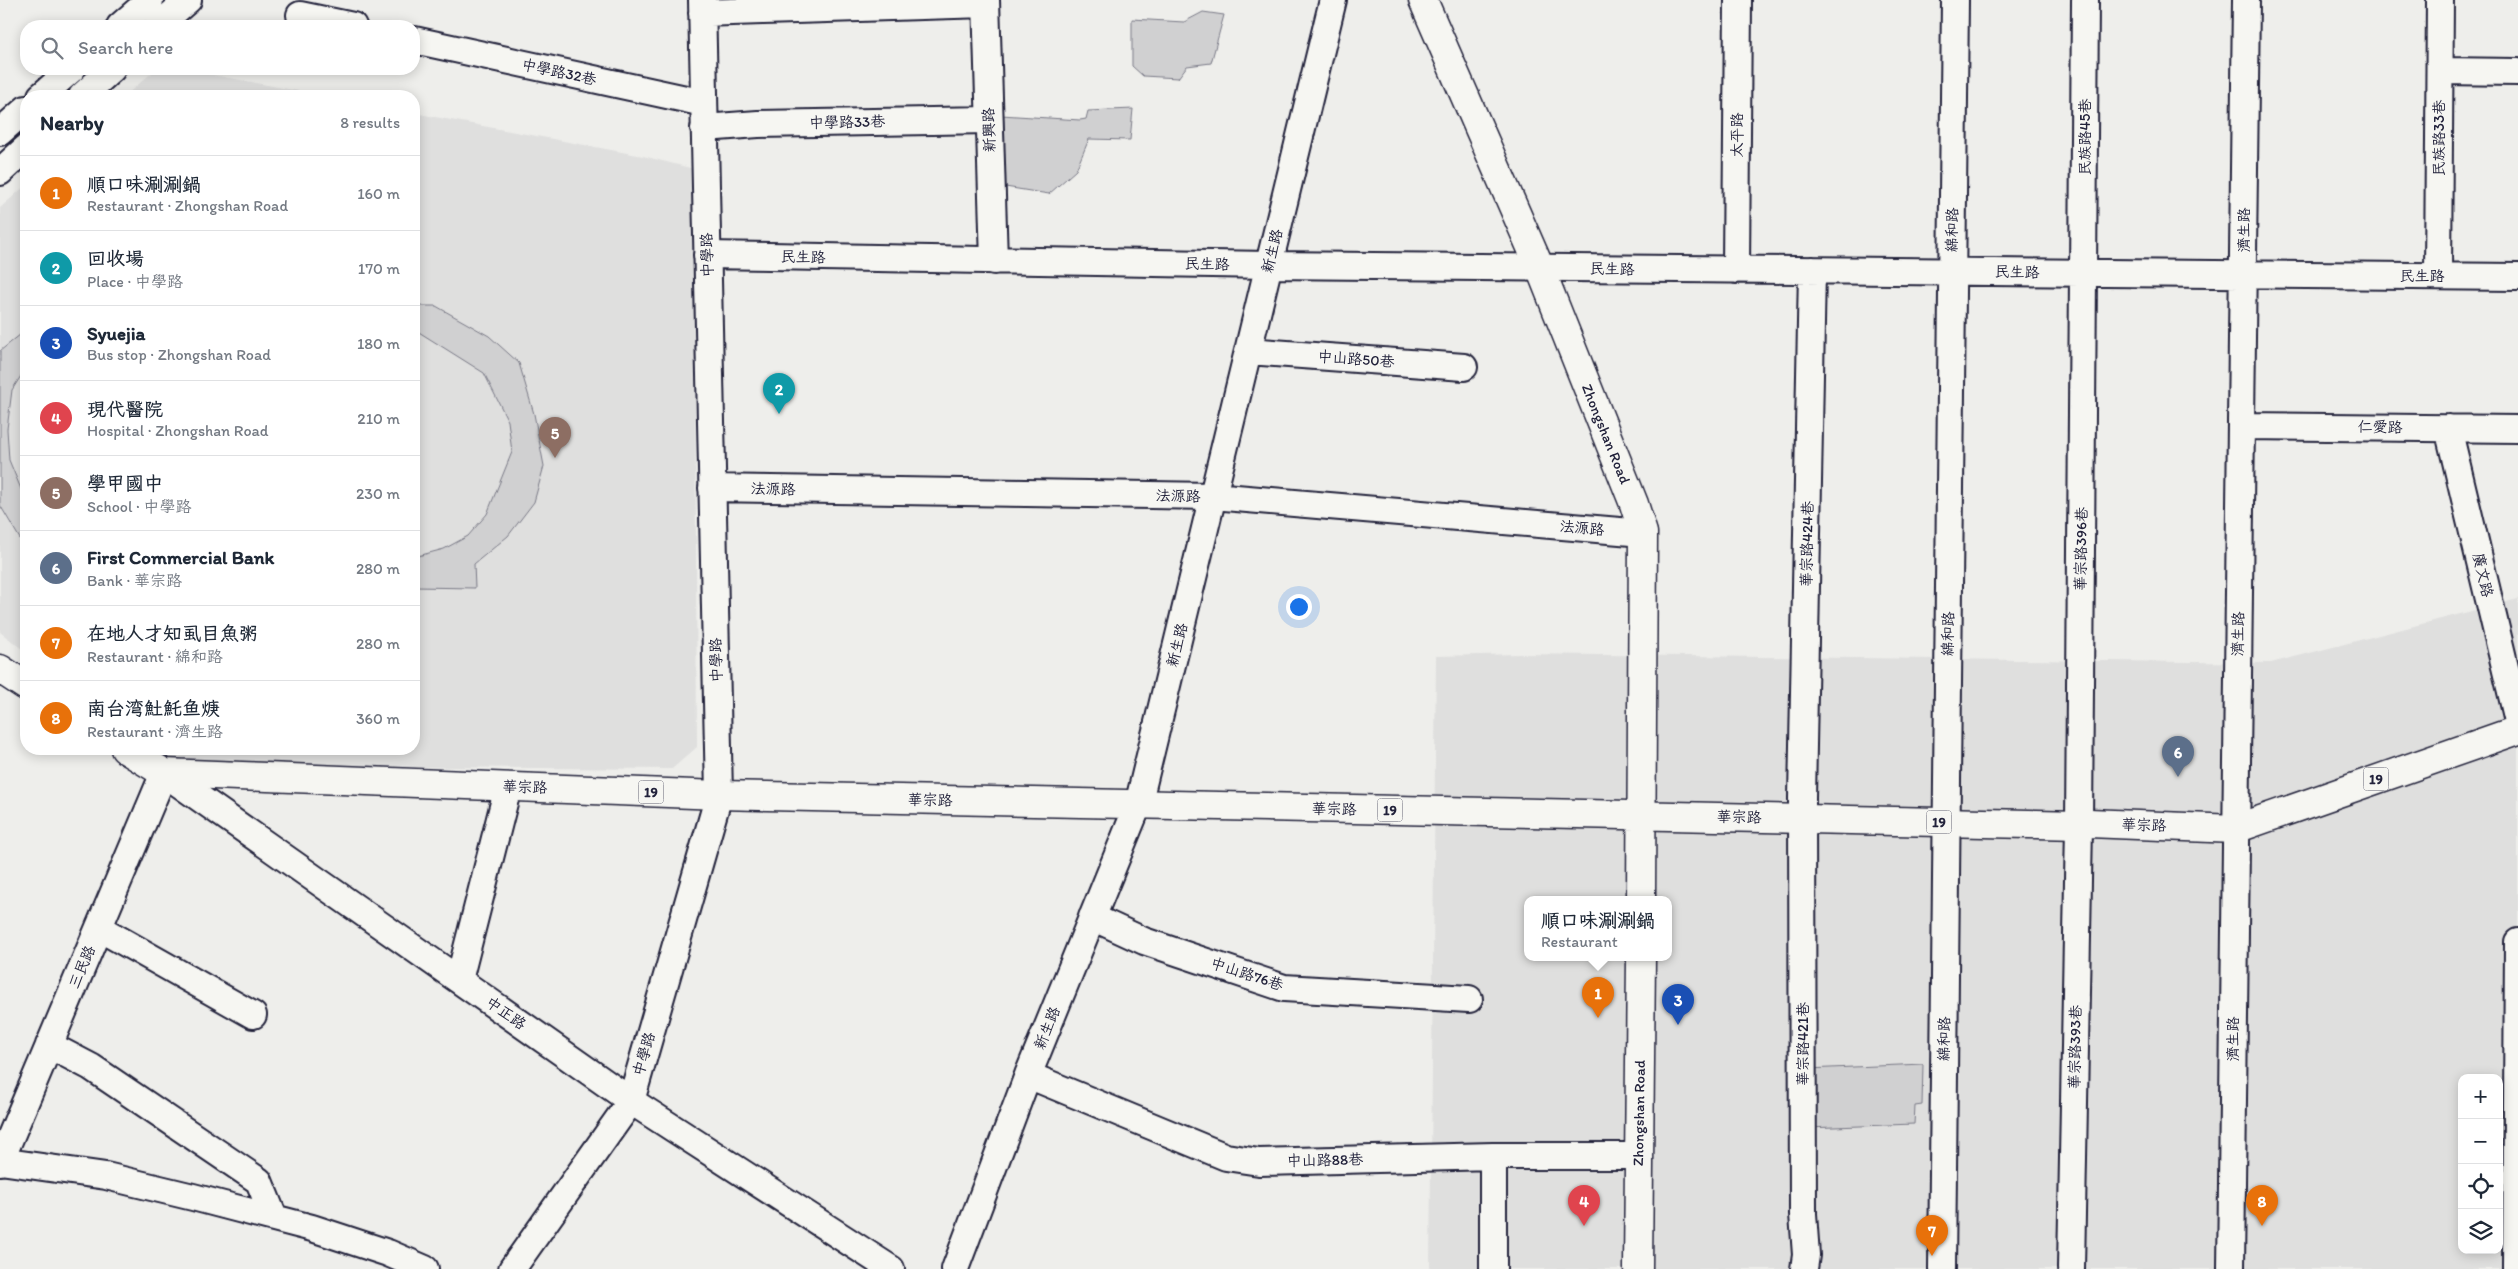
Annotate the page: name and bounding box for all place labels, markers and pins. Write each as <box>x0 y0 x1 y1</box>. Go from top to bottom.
pin: 2 <box>763 373 795 414</box>
pin: 5 <box>539 417 571 458</box>
pin: 6 <box>2162 736 2194 777</box>
pin: 1 <box>1582 977 1614 1018</box>
pin: 3 <box>1662 984 1694 1025</box>
pin: 4 <box>1568 1185 1600 1226</box>
pin: 8 <box>2246 1185 2278 1226</box>
pin: 7 <box>1916 1215 1948 1256</box>

